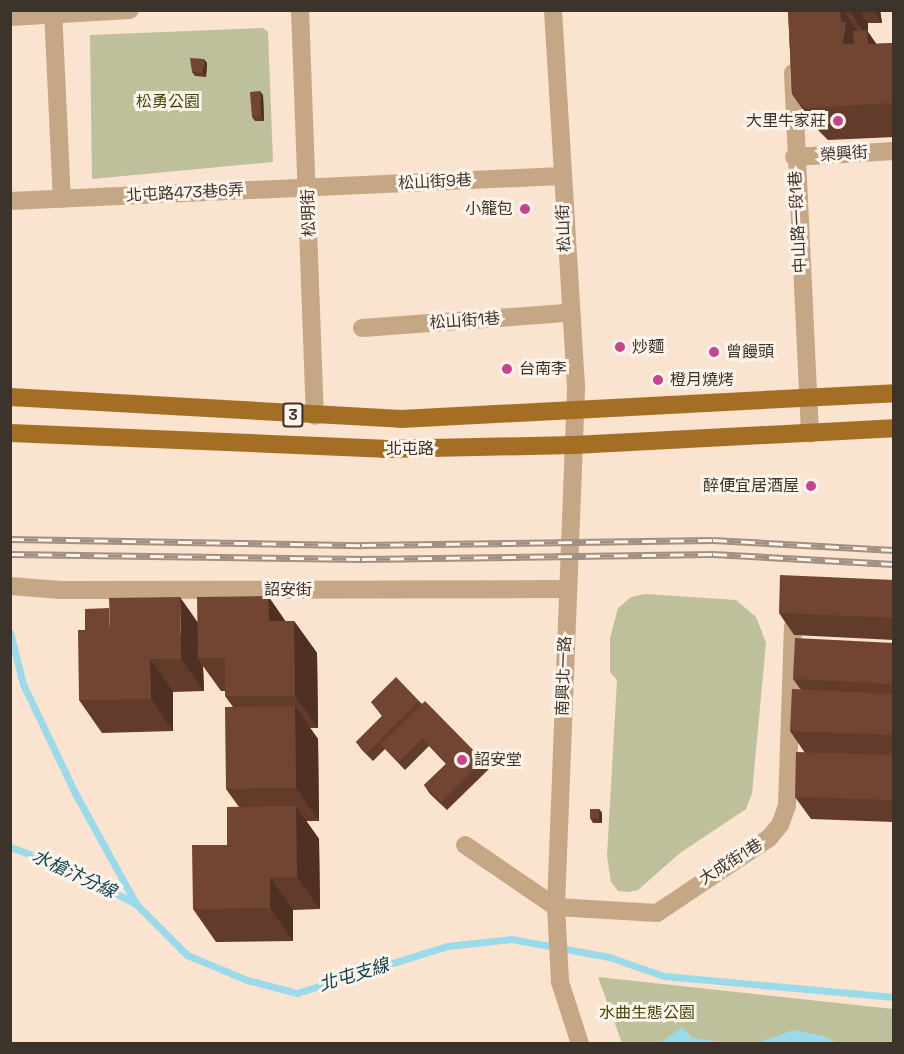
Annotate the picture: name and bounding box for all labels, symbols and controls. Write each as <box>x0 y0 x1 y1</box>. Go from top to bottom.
park label: 松勇公園 <box>136 92 200 112</box>
place label: 大里牛家莊 <box>746 111 826 131</box>
marker: 大里牛家莊 <box>831 114 845 128</box>
street label: 榮興街 <box>819 143 869 165</box>
street label: 松山街9巷 <box>398 170 472 194</box>
street label: 中山路一段1巷 <box>786 170 810 274</box>
street label: 北屯路473巷6弄 <box>126 180 244 206</box>
street label: 松明街 <box>299 189 319 237</box>
place label: 小籠包 <box>465 199 513 219</box>
marker: 小籠包 <box>518 202 532 216</box>
street label: 松山街 <box>553 204 575 252</box>
street label: 松山街1巷 <box>429 309 501 333</box>
place label: 炒麵 <box>632 337 664 357</box>
marker: 炒麵 <box>613 340 627 354</box>
place label: 曾饅頭 <box>726 342 774 362</box>
marker: 曾饅頭 <box>707 345 721 359</box>
place label: 台南李 <box>519 359 567 379</box>
marker: 台南李 <box>500 362 514 376</box>
place label: 橙月燒烤 <box>670 370 734 390</box>
marker: 橙月燒烤 <box>651 373 665 387</box>
road number: 3 <box>281 403 305 427</box>
street label: 北屯路 <box>386 439 434 459</box>
place label: 醉便宜居酒屋 <box>703 476 799 496</box>
marker: 醉便宜居酒屋 <box>804 479 818 493</box>
street label: 詔安街 <box>264 580 312 600</box>
street label: 南興北一路 <box>553 636 575 716</box>
place label: 詔安堂 <box>474 750 522 770</box>
marker: 詔安堂 <box>455 753 469 767</box>
street label: 大成街1巷 <box>696 835 766 889</box>
water label: 水槍汴分線 <box>29 845 119 903</box>
water label: 北屯支線 <box>316 954 392 996</box>
park label: 水曲生態公園 <box>599 1003 695 1023</box>

